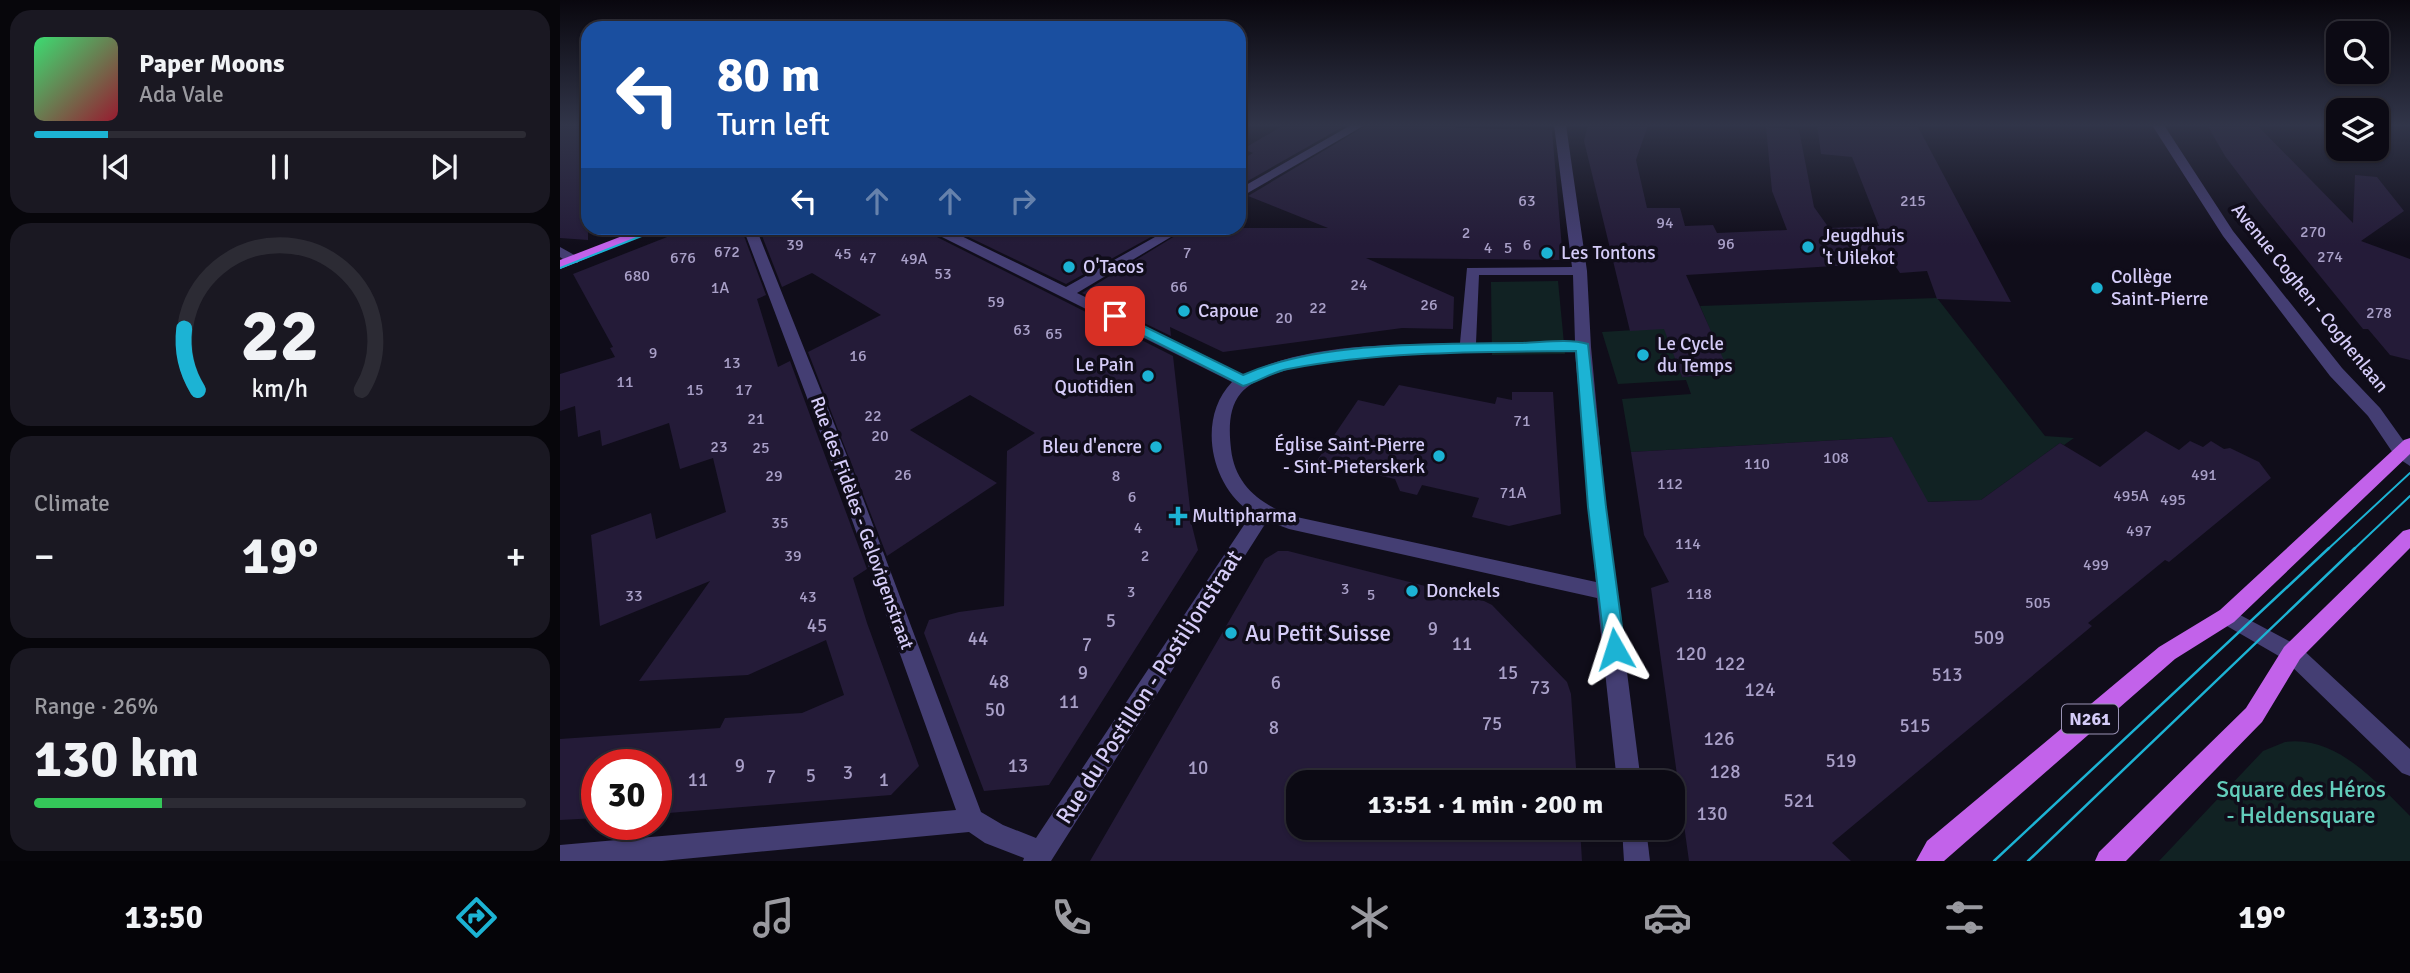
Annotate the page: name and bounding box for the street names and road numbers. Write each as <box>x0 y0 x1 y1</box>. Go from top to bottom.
street label: Avenue Coghen - Coghenlaan <box>2226 198 2394 398</box>
street label: Rue des Fidèles - Gelovigenstraat <box>805 393 919 653</box>
street label: Rue du Postillon - Postiljonstraat <box>1049 545 1249 829</box>
road number: N261 <box>2062 704 2118 734</box>

